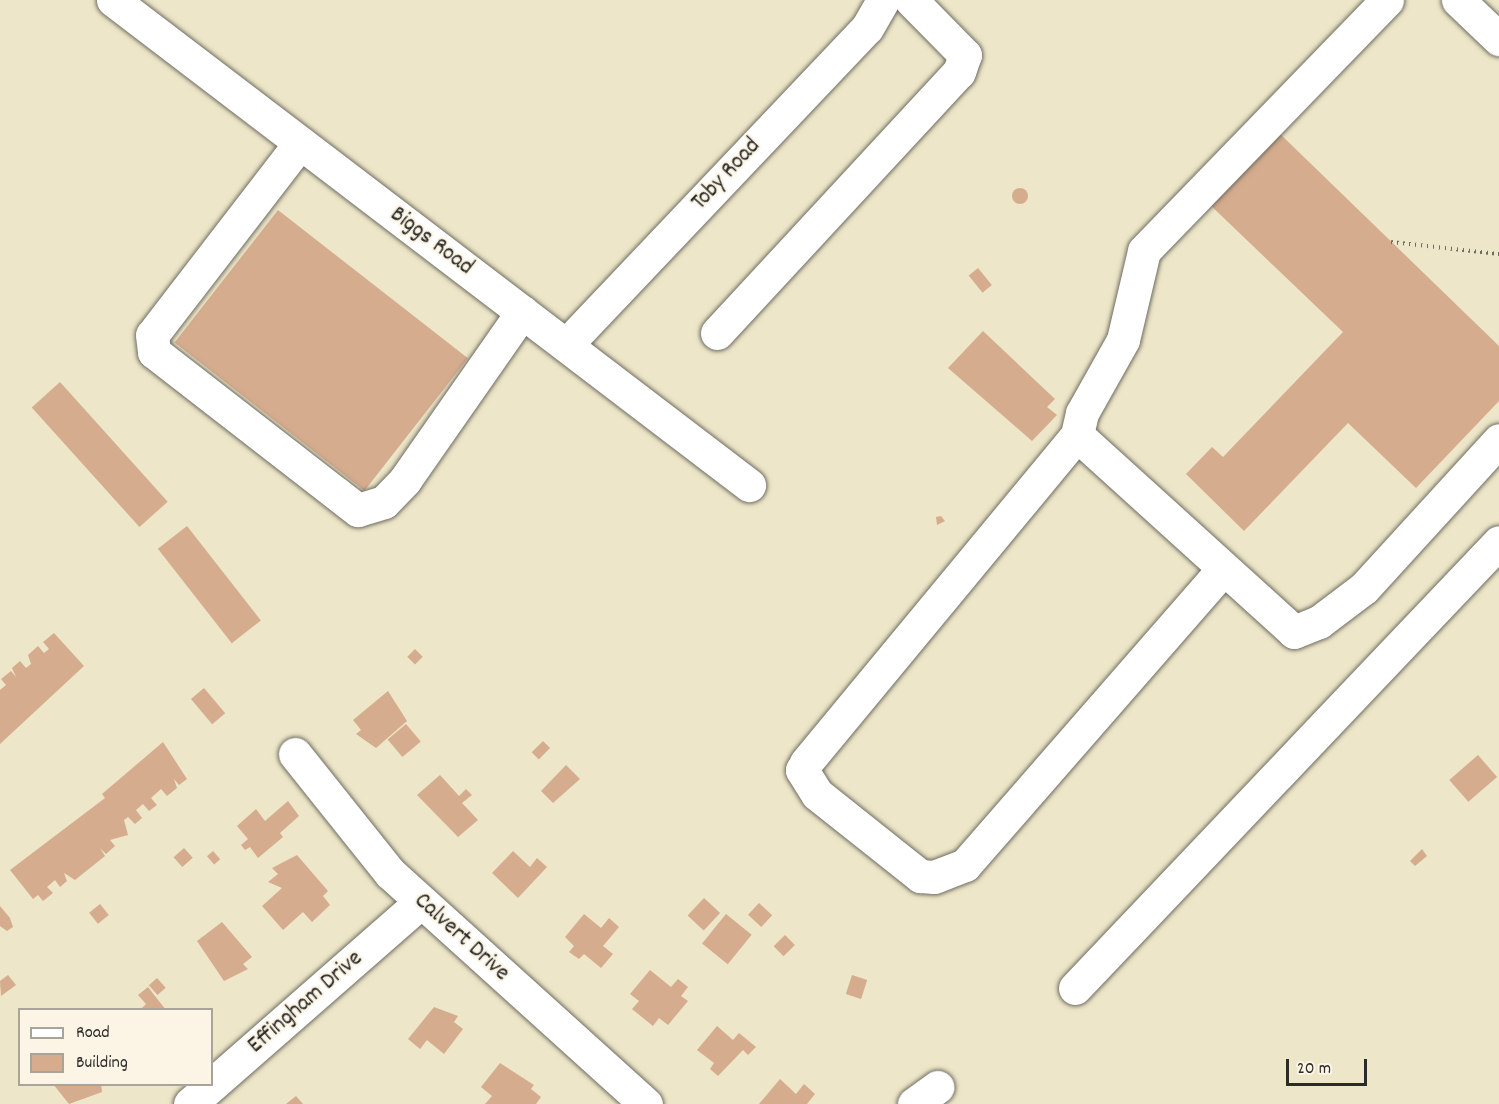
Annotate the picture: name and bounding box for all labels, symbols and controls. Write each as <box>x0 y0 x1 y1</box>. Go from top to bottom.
street label: Toby Road <box>686 133 768 217</box>
street label: Biggs Road <box>383 201 479 283</box>
street label: Calvert Drive <box>407 888 515 988</box>
street label: Effingham Drive <box>243 945 369 1061</box>
legend <box>18 1008 213 1086</box>
text: Road <box>76 1021 110 1046</box>
scale bar <box>1289 1047 1370 1085</box>
text: Building <box>76 1051 128 1076</box>
text: 20 m <box>1297 1057 1331 1082</box>

